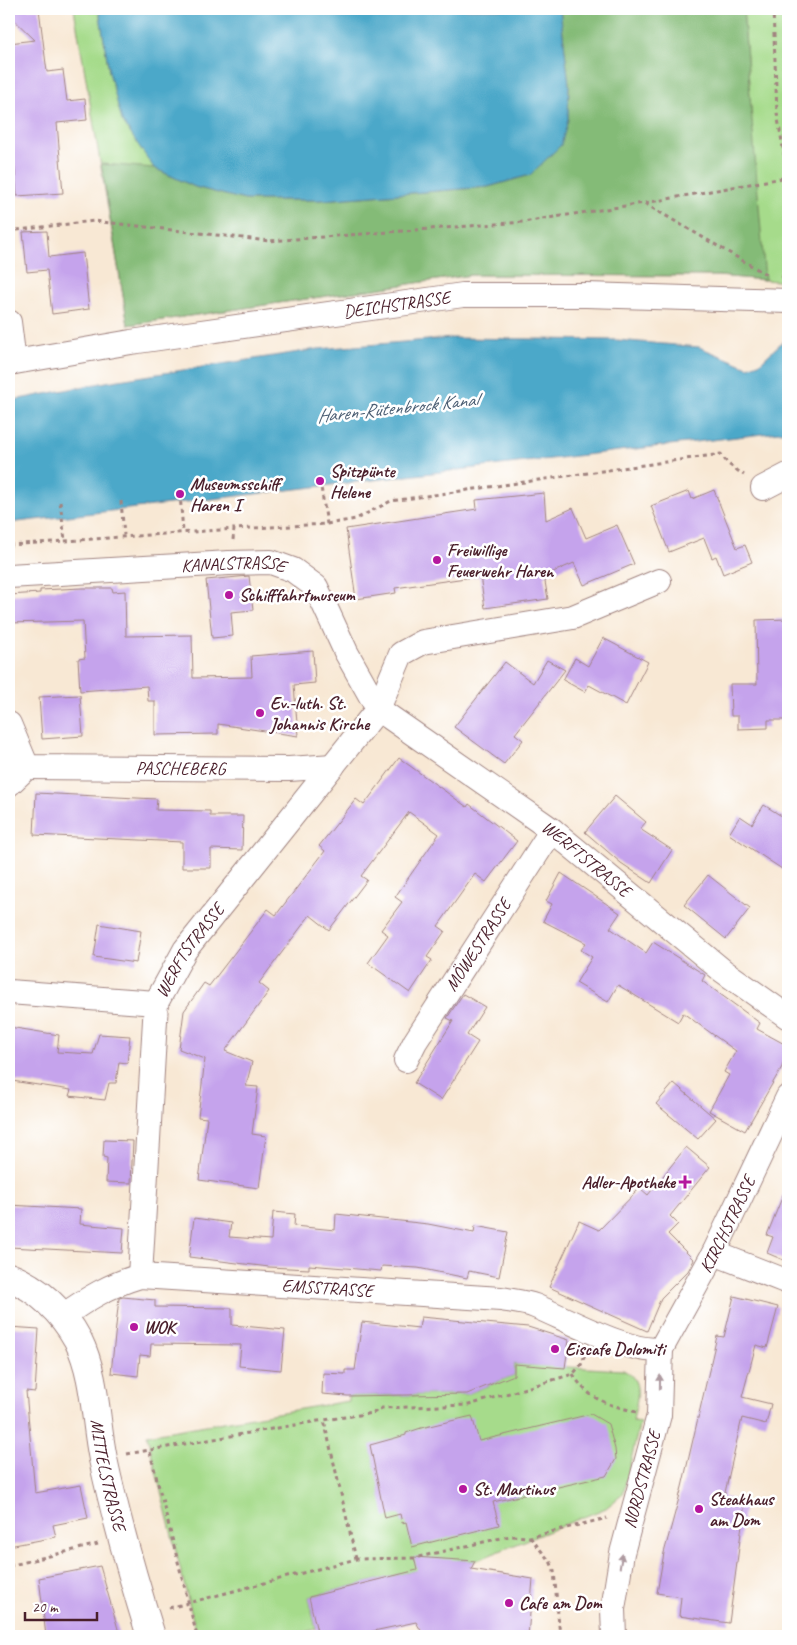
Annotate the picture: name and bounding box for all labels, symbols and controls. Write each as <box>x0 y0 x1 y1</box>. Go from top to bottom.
street label: DEICHSTRASSE <box>342 286 454 323</box>
water label: Haren-Rütenbrock Kanal <box>316 387 485 428</box>
place label: Spitzpünte Helene <box>330 460 397 503</box>
place label: Museumsschiff Haren I <box>190 473 284 516</box>
marker: Spitzpünte Helene <box>314 475 326 487</box>
marker: Museumsschiff Haren I <box>174 488 186 500</box>
place label: Freiwillige Feuerwehr Haren <box>447 539 555 582</box>
street label: KANALSTRASSE <box>180 551 291 578</box>
marker: Freiwillige Feuerwehr Haren <box>431 554 443 566</box>
place label: Schifffahrtmuseum <box>239 584 356 606</box>
marker: Schifffahrtmuseum <box>223 589 235 601</box>
place label: Ev.-luth. St. Johannis Kirche <box>268 692 371 735</box>
marker: Ev.-luth. St. Johannis Kirche <box>254 707 266 719</box>
street label: PASCHEBERG <box>135 757 228 780</box>
street label: WERFTSTRASSE <box>538 815 637 903</box>
street label: MÖWESTRASSE <box>440 893 517 995</box>
street label: WERFTSTRASSE <box>150 897 230 1001</box>
street label: KIRCHSTRASSE <box>694 1170 761 1276</box>
place label: Adler-Apotheke <box>581 1171 677 1193</box>
marker: Adler-Apotheke <box>679 1176 691 1188</box>
street label: EMSSTRASSE <box>281 1274 376 1302</box>
place label: WOK <box>144 1316 178 1338</box>
marker: WOK <box>128 1321 140 1333</box>
place label: Eiscafe Dolomiti <box>565 1338 668 1360</box>
marker: Eiscafe Dolomiti <box>549 1343 561 1355</box>
one-way arrow <box>656 1374 664 1390</box>
street label: MITTELSTRASSE <box>86 1418 132 1536</box>
street label: NORDSTRASSE <box>618 1426 666 1531</box>
place label: St. Martinus <box>473 1478 556 1500</box>
marker: St. Martinus <box>457 1483 469 1495</box>
place label: Steakhaus am Dom <box>709 1488 775 1531</box>
marker: Steakhaus am Dom <box>693 1503 705 1515</box>
one-way arrow <box>618 1552 626 1568</box>
scale bar <box>25 1590 98 1622</box>
place label: Cafe am Dom <box>519 1592 603 1614</box>
marker: Cafe am Dom <box>503 1597 515 1609</box>
text: 20 m <box>32 1598 59 1617</box>

